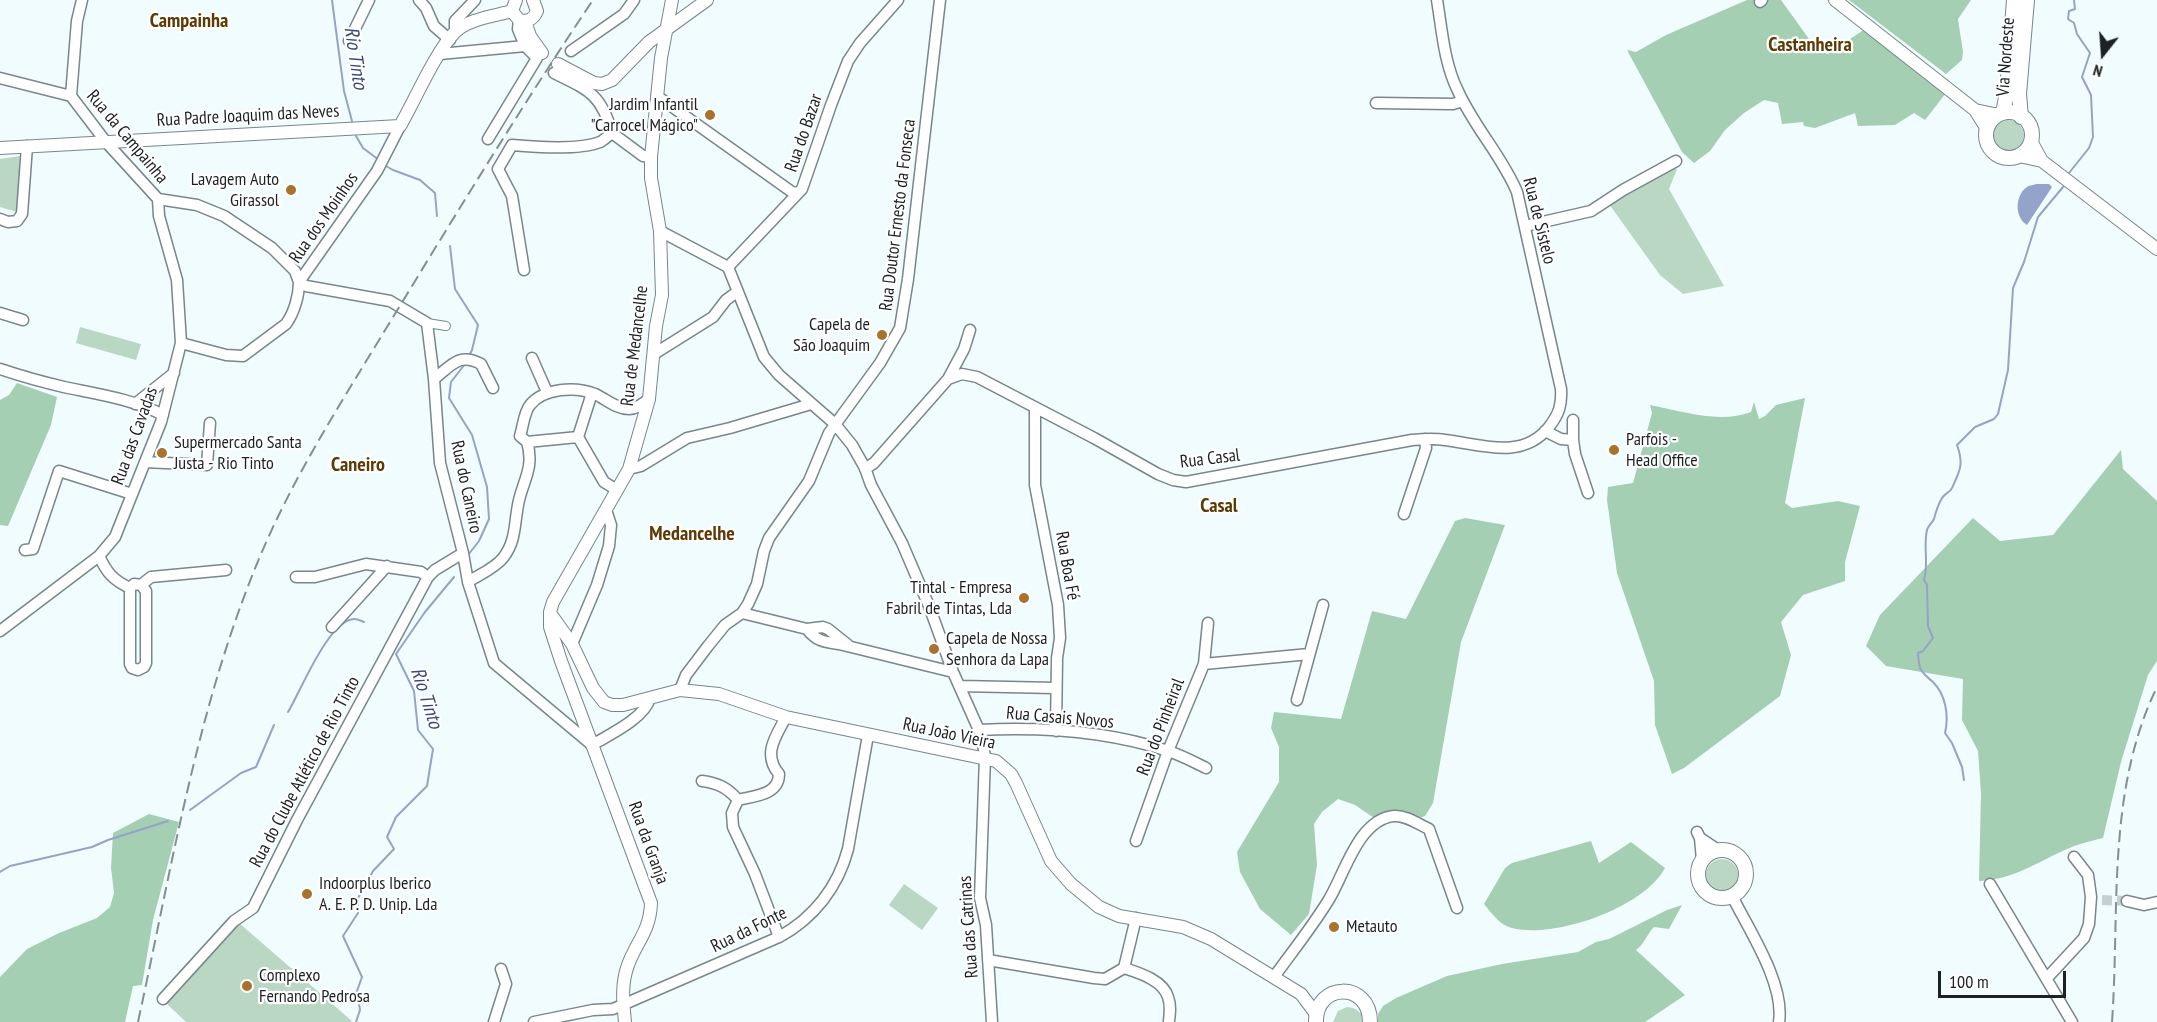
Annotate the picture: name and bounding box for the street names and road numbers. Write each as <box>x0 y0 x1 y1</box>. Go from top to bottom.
street label: Via Nordeste <box>1992 17 2020 97</box>
street label: Rua da Campainha <box>82 86 172 188</box>
street label: Rua do Bazar <box>781 91 827 175</box>
street label: Rua Padre Joaquim das Neves <box>156 100 340 132</box>
street label: Rua Doutor Ernesto da Fonseca <box>876 118 920 312</box>
street label: Rua dos Moinhos <box>285 168 363 268</box>
street label: Rua de Sistelo <box>1518 175 1560 267</box>
street label: Rua de Medancelhe <box>617 284 653 408</box>
street label: Rua das Cavadas <box>107 384 163 488</box>
street label: Rua do Caneiro <box>446 439 486 535</box>
street label: Rua Casal <box>1179 445 1241 473</box>
street label: Rua Boa Fé <box>1050 530 1084 602</box>
street label: Rua do Clube Atlético de Rio Tinto <box>245 673 365 871</box>
street label: Rua do Pinheiral <box>1133 675 1189 779</box>
street label: Rua Casais Novos <box>1005 703 1115 733</box>
street label: Rua João Vieira <box>901 714 997 754</box>
street label: Rua da Granja <box>623 799 673 887</box>
street label: Rua das Catrinas <box>955 875 983 979</box>
street label: Rua da Fonte <box>708 902 790 958</box>

